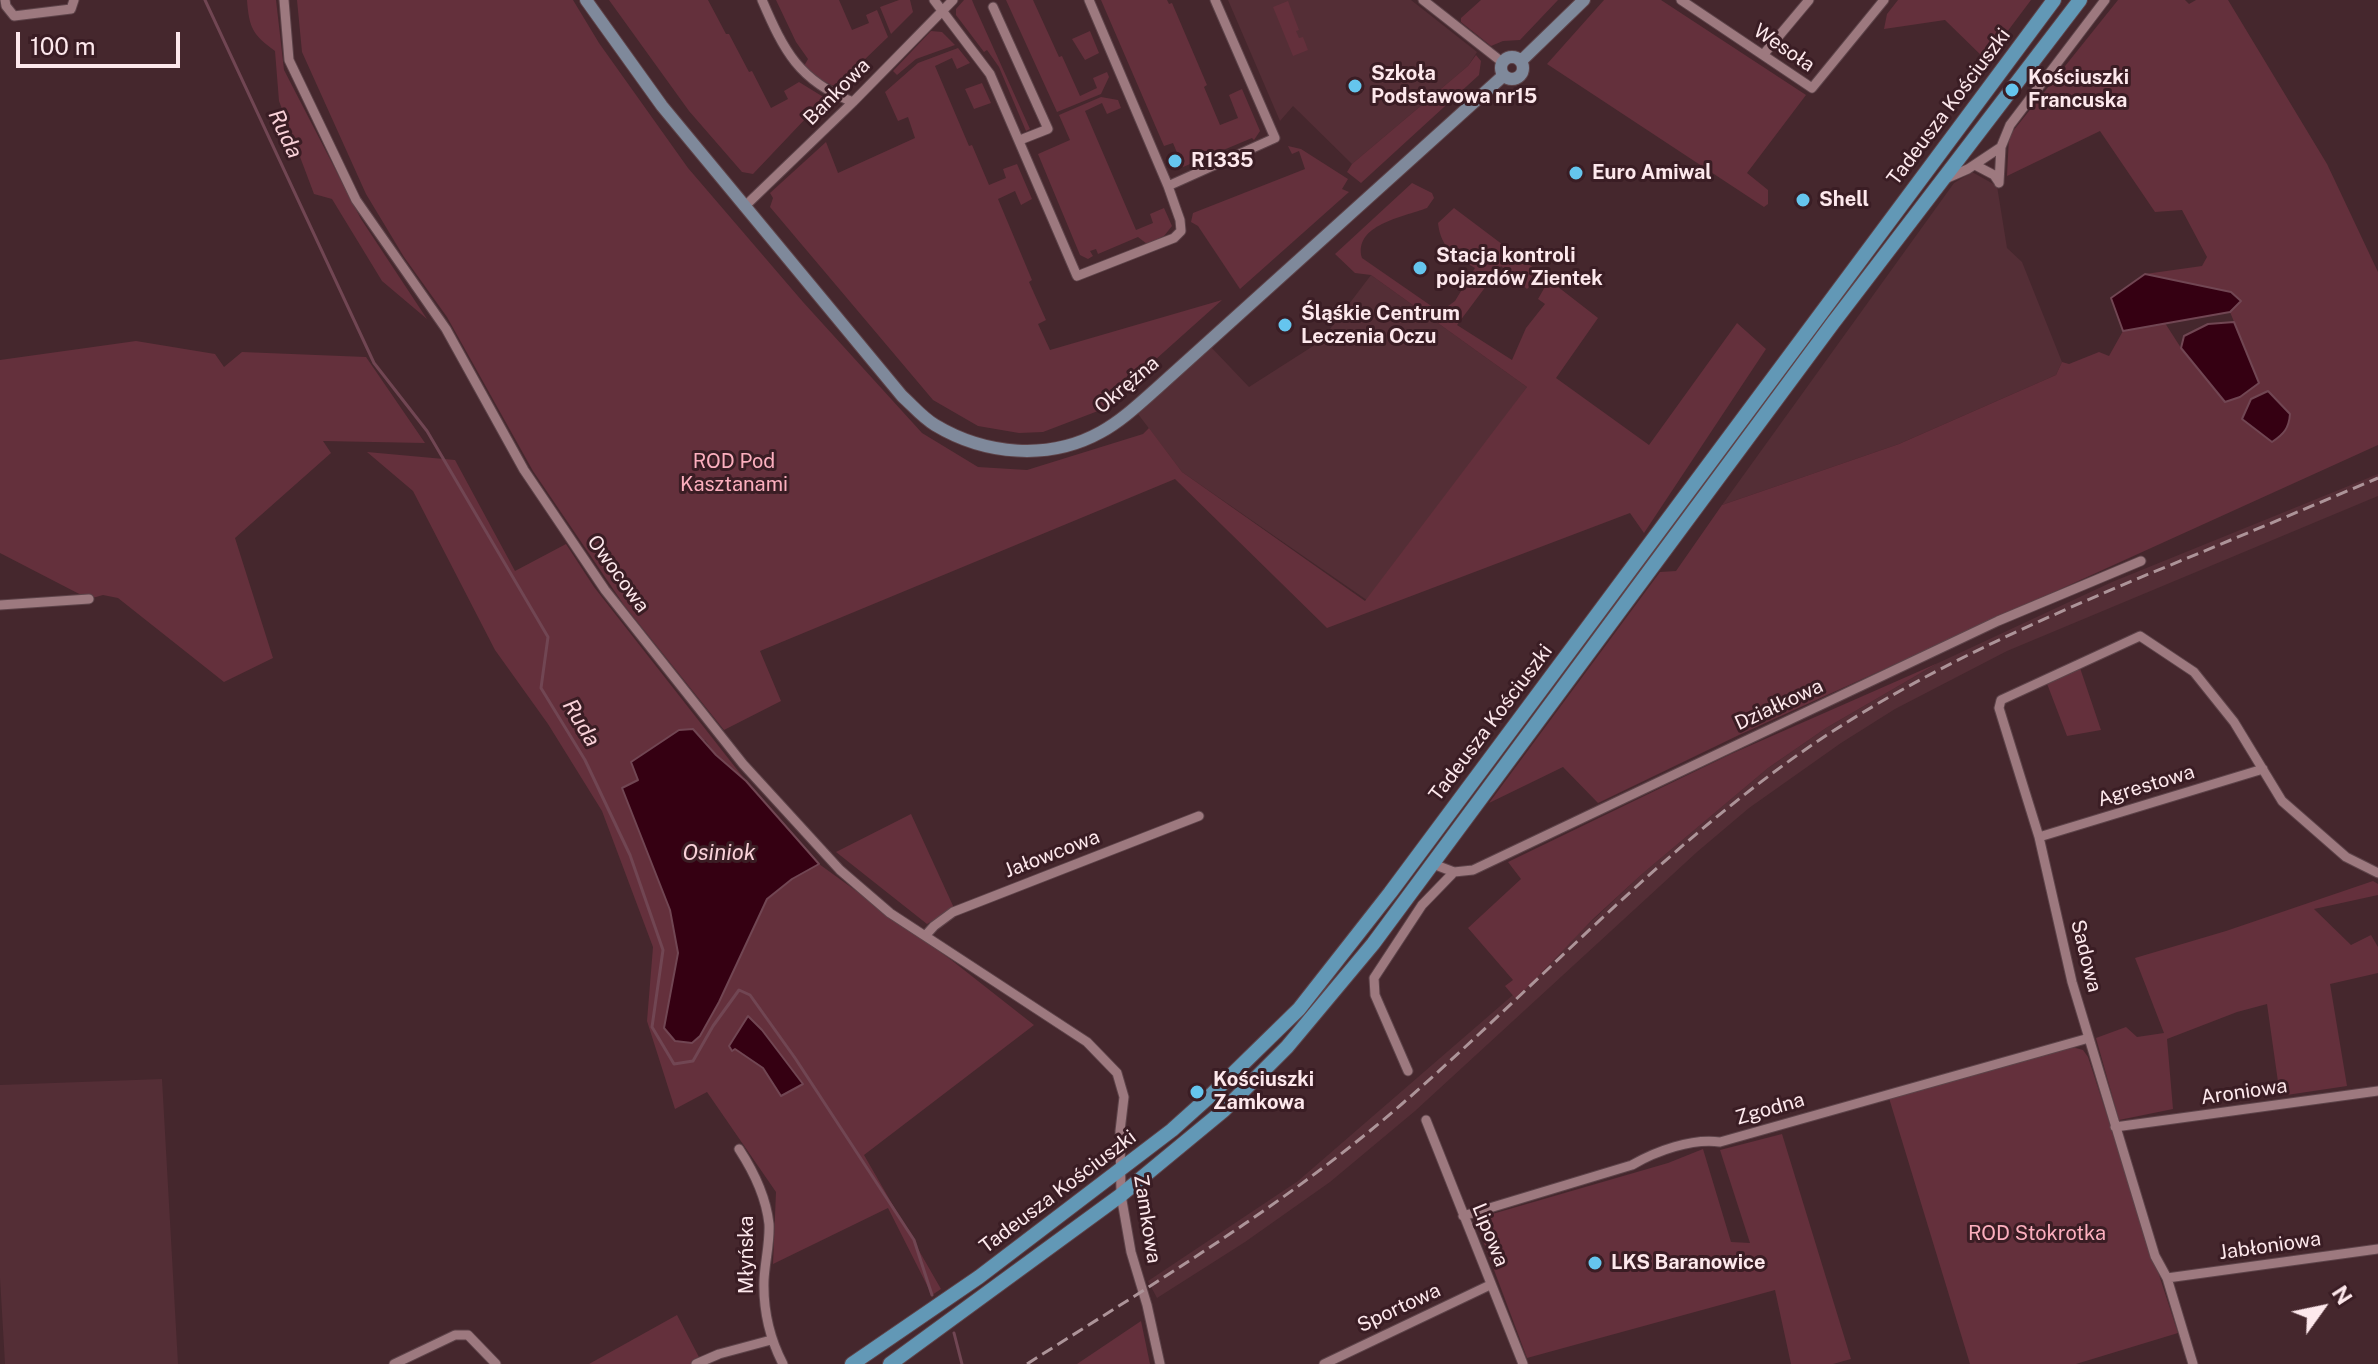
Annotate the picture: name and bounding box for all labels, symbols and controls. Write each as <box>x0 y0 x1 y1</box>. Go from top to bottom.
scale bar <box>20 16 184 66</box>
street label: Wesoła <box>1749 19 1819 77</box>
street label: Tadeusza Kościuszki <box>1882 24 2016 190</box>
text: 100 m <box>30 32 96 60</box>
street label: Bankowa <box>799 54 875 130</box>
place label: Szkoła Podstawowa nr15 <box>1371 62 1537 109</box>
place label: Kościuszki Francuska <box>2028 66 2129 113</box>
marker: Szkoła Podstawowa nr15 <box>1346 77 1364 95</box>
marker: Kościuszki Francuska <box>2003 81 2021 99</box>
water label: Ruda <box>262 105 308 163</box>
place label: R1335 <box>1191 149 1254 173</box>
marker: R1335 <box>1166 152 1184 170</box>
place label: Euro Amiwal <box>1592 161 1712 185</box>
marker: Euro Amiwal <box>1567 164 1585 182</box>
place label: Shell <box>1819 188 1869 212</box>
marker: Shell <box>1794 191 1812 209</box>
place label: Stacja kontroli pojazdów Zientek <box>1436 244 1603 291</box>
marker: Stacja kontroli pojazdów Zientek <box>1411 259 1429 277</box>
place label: Śląśkie Centrum Leczenia Oczu <box>1301 302 1460 349</box>
marker: Śląśkie Centrum Leczenia Oczu <box>1276 316 1294 334</box>
street label: Okrężna <box>1090 351 1164 419</box>
park label: ROD Pod Kasztanami <box>680 450 788 497</box>
street label: Owocowa <box>582 531 654 617</box>
street label: Tadeusza Kościuszki <box>1424 640 1558 806</box>
street label: Działkowa <box>1731 674 1827 736</box>
water label: Ruda <box>557 694 605 752</box>
street label: Agrestowa <box>2095 760 2197 812</box>
street label: Jałowcowa <box>1001 825 1103 883</box>
water label: Osiniok <box>682 840 756 866</box>
street label: Sadowa <box>2065 917 2107 995</box>
place label: Kościuszki Zamkowa <box>1213 1068 1314 1115</box>
street label: Aroniowa <box>2199 1074 2289 1110</box>
marker: Kościuszki Zamkowa <box>1188 1083 1206 1101</box>
street label: Zgodna <box>1733 1088 1807 1130</box>
street label: Tadeusza Kościuszki <box>975 1125 1141 1259</box>
street label: Zamkowa <box>1128 1173 1166 1265</box>
street label: Lipowa <box>1466 1200 1514 1270</box>
street label: Młyńska <box>735 1216 759 1294</box>
park label: ROD Stokrotka <box>1968 1222 2106 1246</box>
street label: Jabłoniowa <box>2217 1227 2323 1265</box>
place label: LKS Baranowice <box>1611 1251 1766 1275</box>
marker: LKS Baranowice <box>1586 1254 1604 1272</box>
north arrow <box>2282 1268 2362 1348</box>
street label: Sportowa <box>1353 1278 1445 1338</box>
text: N <box>2327 1281 2358 1309</box>

